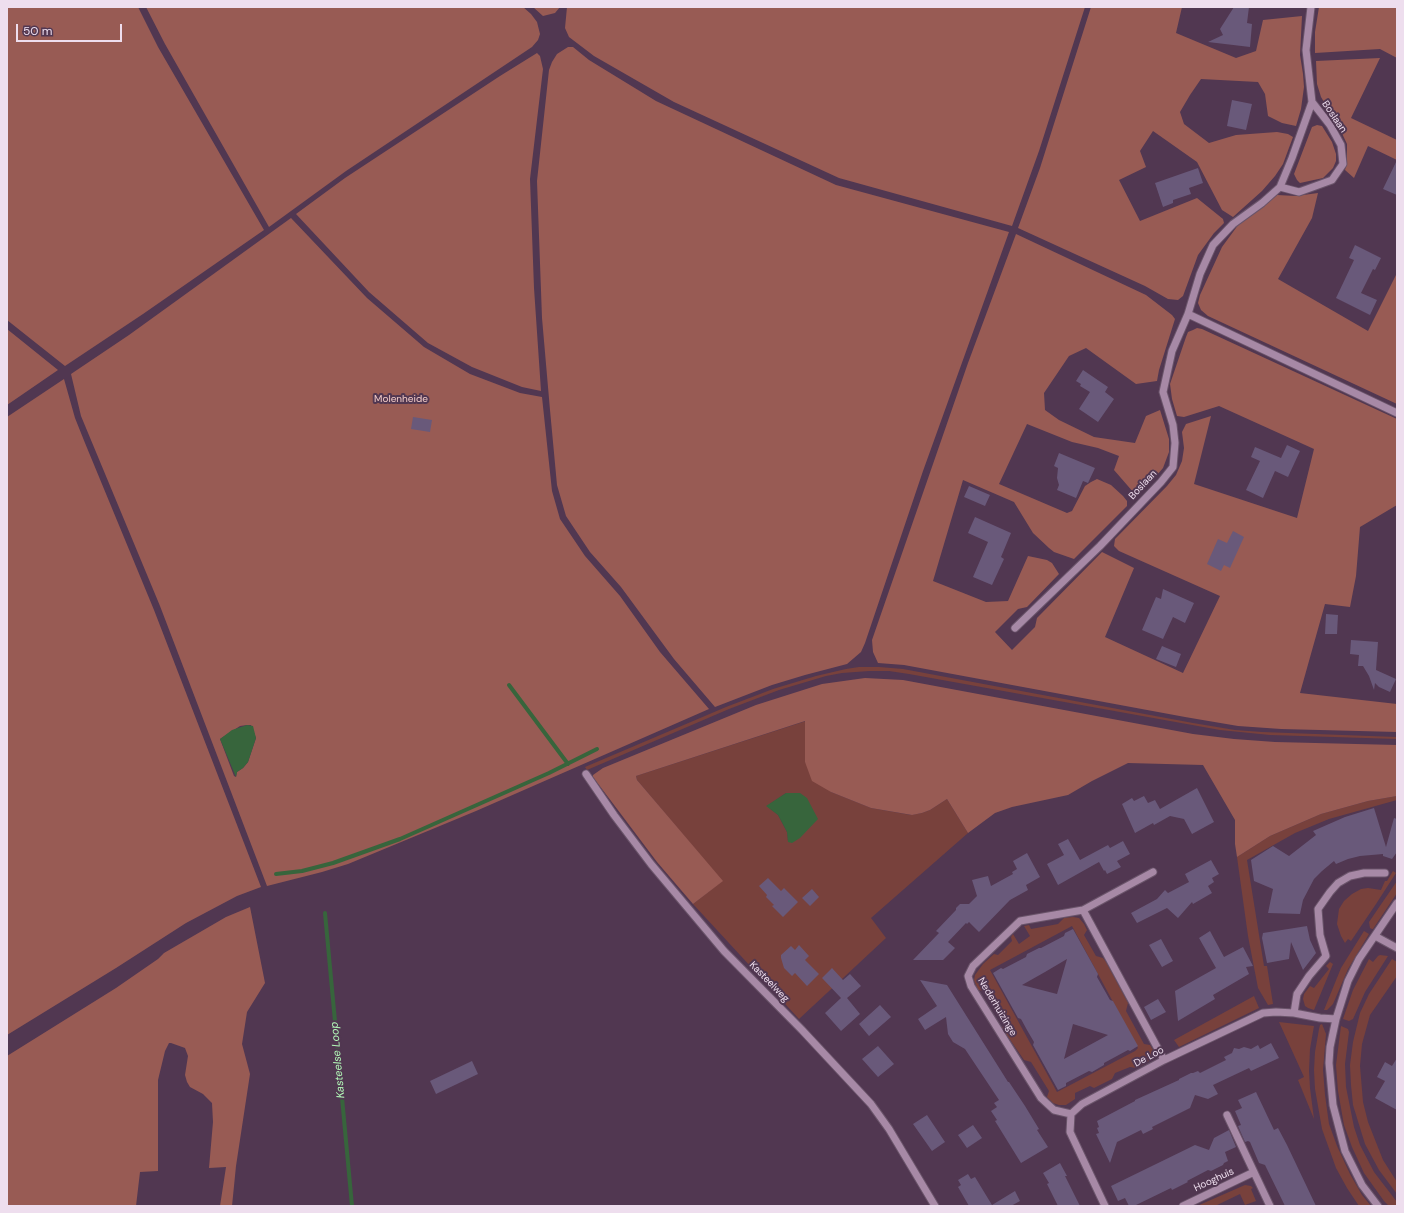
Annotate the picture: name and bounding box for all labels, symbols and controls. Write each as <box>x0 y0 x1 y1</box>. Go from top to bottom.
scale bar <box>18 16 124 42</box>
text: 50 m <box>23 23 52 39</box>
street label: Boslaan <box>1319 99 1349 135</box>
park label: Molenheide <box>374 393 428 405</box>
street label: Boslaan <box>1126 468 1160 502</box>
street label: Kasteelweg <box>747 959 791 1005</box>
street label: Nederhuizinge <box>975 976 1019 1038</box>
water label: Kasteelse Loop <box>328 1021 348 1099</box>
street label: De Loo <box>1132 1044 1166 1070</box>
street label: Hooghuis <box>1192 1165 1236 1195</box>

